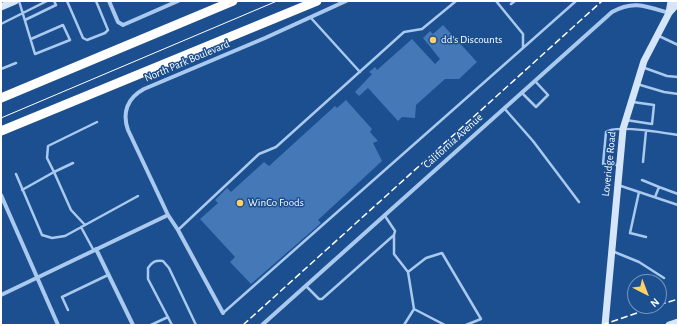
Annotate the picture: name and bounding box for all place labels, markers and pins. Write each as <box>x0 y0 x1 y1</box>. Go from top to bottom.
place label: dd's Discounts <box>441 33 502 47</box>
marker: dd's Discounts <box>428 35 438 45</box>
place label: WinCo Foods <box>248 196 304 210</box>
marker: WinCo Foods <box>235 198 245 208</box>

